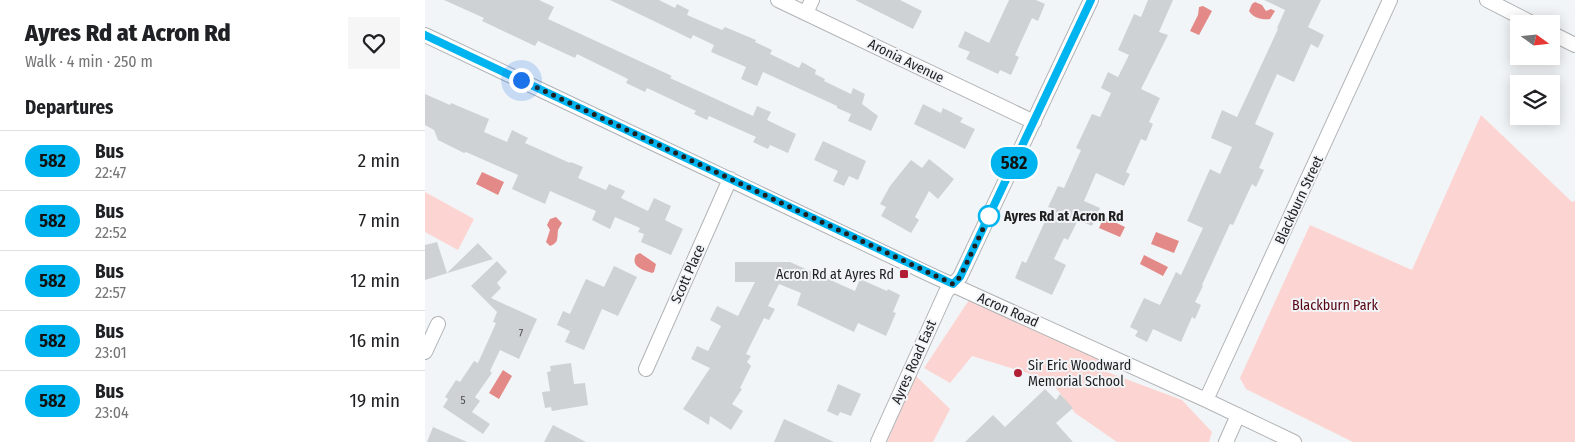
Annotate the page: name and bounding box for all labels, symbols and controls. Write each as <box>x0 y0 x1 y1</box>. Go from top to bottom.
north arrow <box>1510 15 1560 65</box>
map controls <box>1510 15 1560 125</box>
button: heart <box>348 17 400 69</box>
text: Ayres Rd at Acron Rd <box>25 19 231 47</box>
street label: Aronia Avenue <box>865 35 947 87</box>
text: Walk · 4 min · 250 m <box>25 52 153 71</box>
your location <box>509 68 534 93</box>
button: layers <box>1510 75 1560 125</box>
text: Departures <box>25 96 113 119</box>
text: Bus <box>95 140 124 163</box>
line badge: 582 <box>985 147 1043 179</box>
text: 2 min <box>358 149 400 172</box>
text: 582 <box>39 150 66 172</box>
text: 582 <box>1001 152 1027 174</box>
street label: Blackburn Street <box>1271 153 1327 247</box>
text: 22:47 <box>95 163 126 182</box>
text: Bus <box>95 200 124 223</box>
marker: Ayres Rd at Acron Rd <box>978 205 1000 227</box>
place label: Ayres Rd at Acron Rd <box>1003 208 1124 225</box>
text: 7 min <box>358 209 400 232</box>
text: 582 <box>39 210 66 232</box>
text: 22:52 <box>95 223 127 242</box>
street label: Scott Place <box>667 242 709 306</box>
text: Bus <box>95 260 124 283</box>
place label: Acron Rd at Ayres Rd <box>776 266 894 283</box>
marker: Acron Rd at Ayres Rd <box>898 268 910 280</box>
text: 12 min <box>350 269 400 292</box>
text: 582 <box>39 270 66 292</box>
text: 22:57 <box>95 283 126 302</box>
street label: Acron Road <box>975 289 1041 331</box>
park label: Blackburn Park <box>1292 297 1378 314</box>
street label: Ayres Road East <box>888 317 940 407</box>
text: Bus <box>95 320 124 343</box>
house number: 7 <box>519 327 524 340</box>
text: 16 min <box>349 329 400 352</box>
text: 582 <box>39 330 66 352</box>
text: 23:01 <box>95 343 127 362</box>
place label: Sir Eric Woodward Memorial School <box>1028 357 1131 390</box>
marker: Sir Eric Woodward Memorial School <box>1012 367 1024 379</box>
text: Bus <box>95 380 124 403</box>
text: 19 min <box>349 389 400 412</box>
text: 582 <box>39 390 66 412</box>
house number: 5 <box>460 394 466 407</box>
text: 23:04 <box>95 403 129 422</box>

